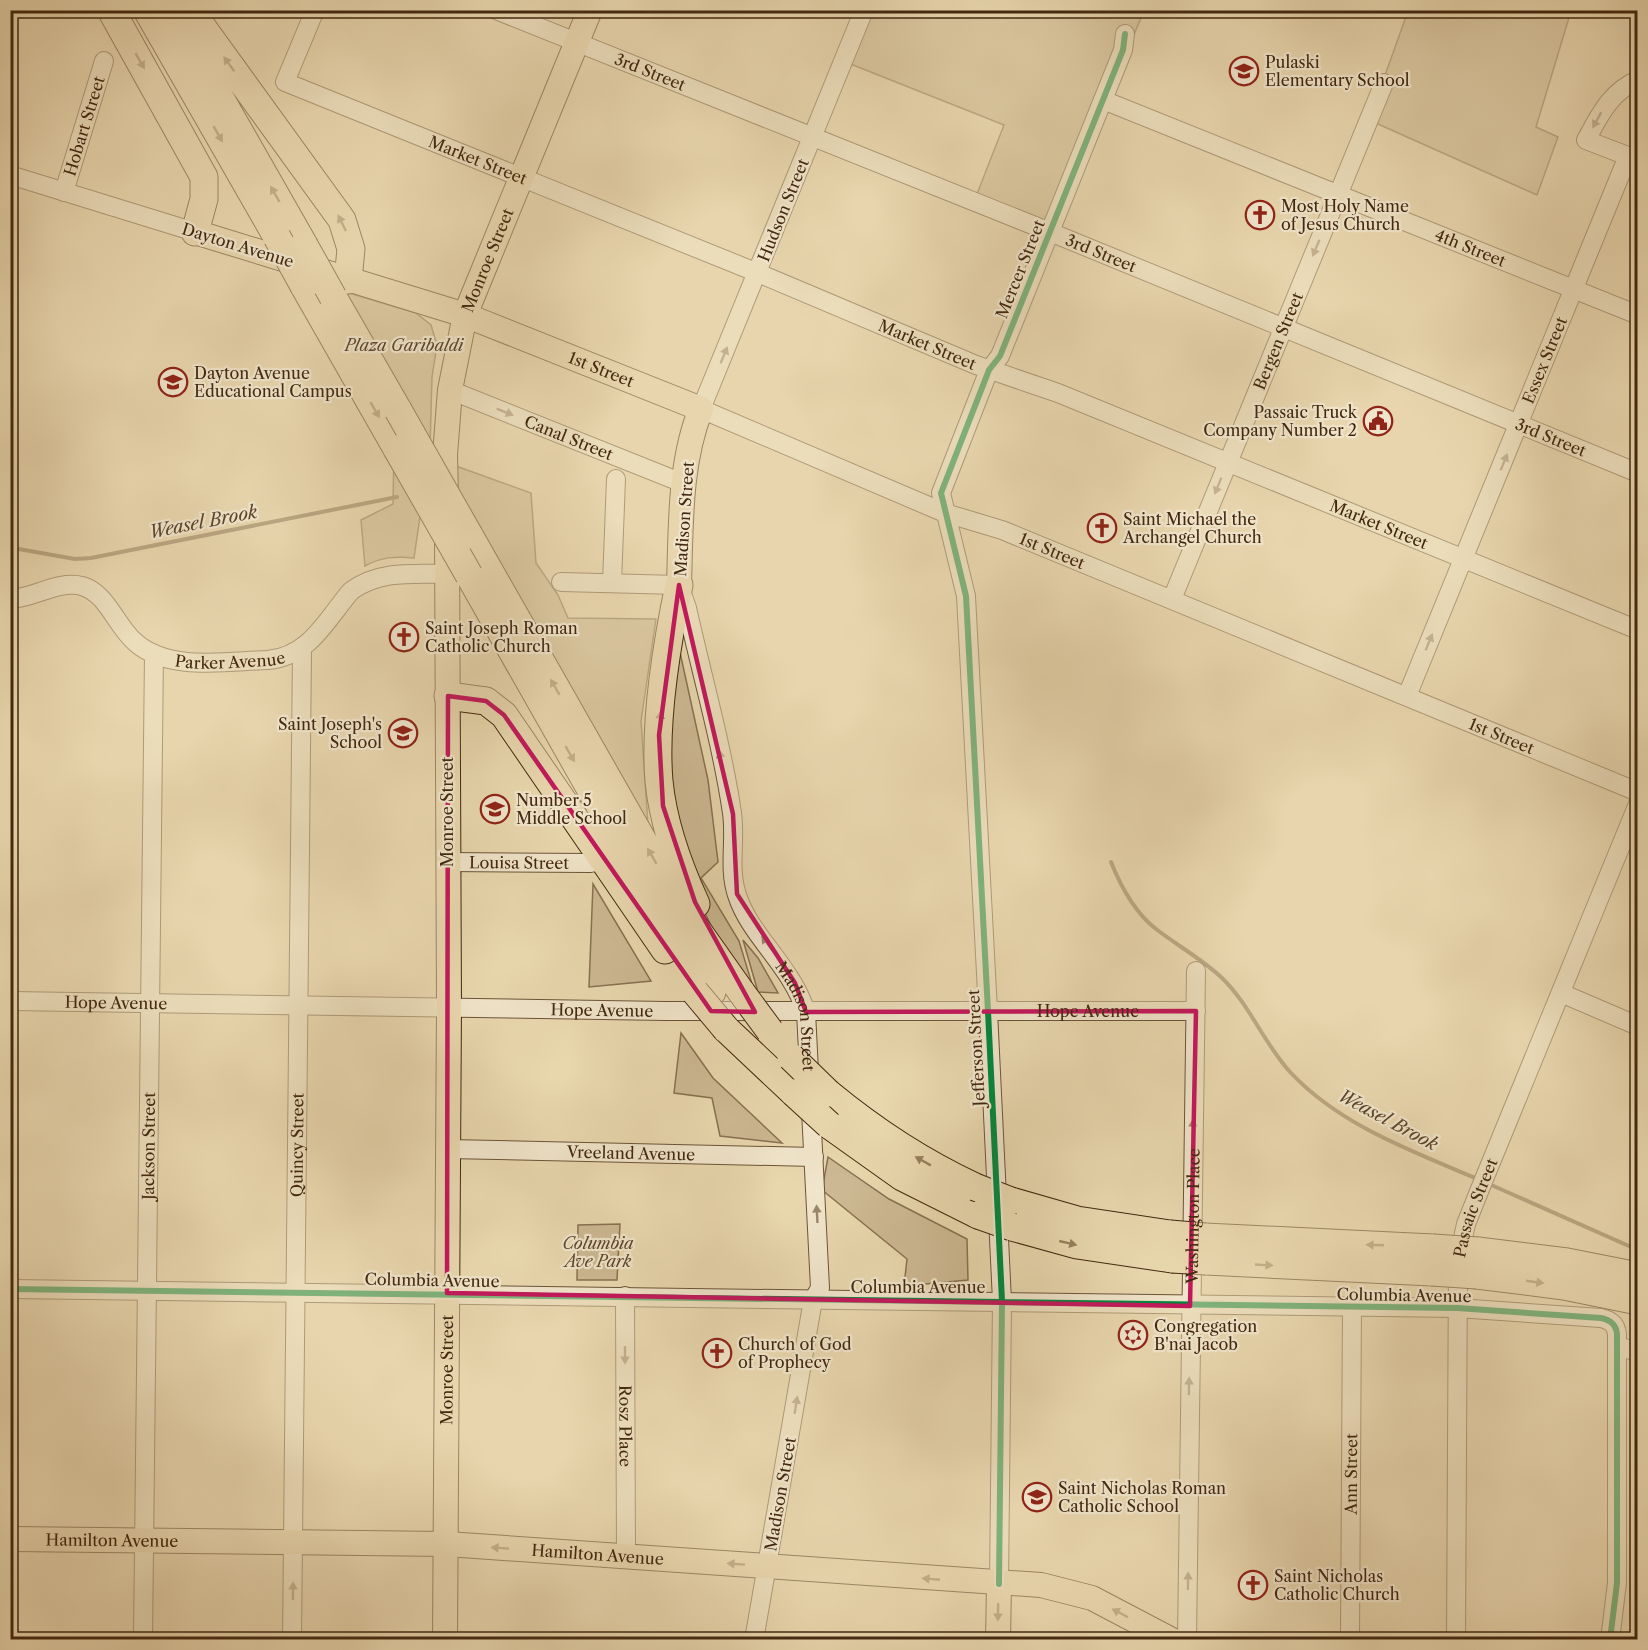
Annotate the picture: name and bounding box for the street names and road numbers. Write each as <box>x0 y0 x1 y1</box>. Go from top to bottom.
street label: 3rd Street <box>612 49 689 95</box>
street label: Hobart Street <box>60 73 109 178</box>
street label: Market Street <box>426 131 530 189</box>
street label: Hudson Street <box>753 155 813 264</box>
street label: Monroe Street <box>457 205 518 315</box>
street label: Mercer Street <box>991 216 1049 321</box>
street label: Dayton Avenue <box>180 218 296 272</box>
street label: 4th Street <box>1432 224 1509 271</box>
street label: 3rd Street <box>1063 230 1140 276</box>
street label: Bergen Street <box>1249 289 1307 393</box>
street label: Essex Street <box>1518 313 1571 406</box>
street label: Market Street <box>876 315 980 374</box>
street label: 1st Street <box>565 347 637 391</box>
street label: Canal Street <box>522 411 616 464</box>
street label: 3rd Street <box>1512 414 1589 461</box>
street label: Madison Street <box>670 460 698 577</box>
street label: Market Street <box>1327 495 1431 553</box>
street label: 1st Street <box>1017 528 1088 573</box>
street label: Parker Avenue <box>174 647 288 673</box>
street label: 1st Street <box>1466 713 1538 758</box>
street label: Monroe Street <box>437 756 457 867</box>
street label: Louisa Street <box>469 852 569 873</box>
street label: Madison Street <box>771 957 819 1072</box>
street label: Jefferson Street <box>963 989 989 1110</box>
street label: Hope Avenue <box>65 992 167 1013</box>
street label: Hope Avenue <box>551 999 653 1021</box>
street label: Hope Avenue <box>1037 1001 1139 1021</box>
street label: Jackson Street <box>138 1092 159 1203</box>
street label: Quincy Street <box>286 1092 308 1197</box>
street label: Vreeland Avenue <box>566 1142 695 1164</box>
street label: Washington Place <box>1182 1148 1204 1285</box>
street label: Passaic Street <box>1449 1155 1502 1259</box>
street label: Columbia Avenue <box>364 1269 500 1291</box>
street label: Columbia Avenue <box>851 1277 985 1297</box>
street label: Columbia Avenue <box>1336 1284 1472 1306</box>
street label: Monroe Street <box>436 1314 457 1425</box>
street label: Rosz Place <box>615 1385 636 1467</box>
street label: Ann Street <box>1341 1433 1361 1516</box>
street label: Madison Street <box>760 1435 800 1553</box>
street label: Hamilton Avenue <box>46 1529 178 1551</box>
street label: Hamilton Avenue <box>531 1540 664 1569</box>

